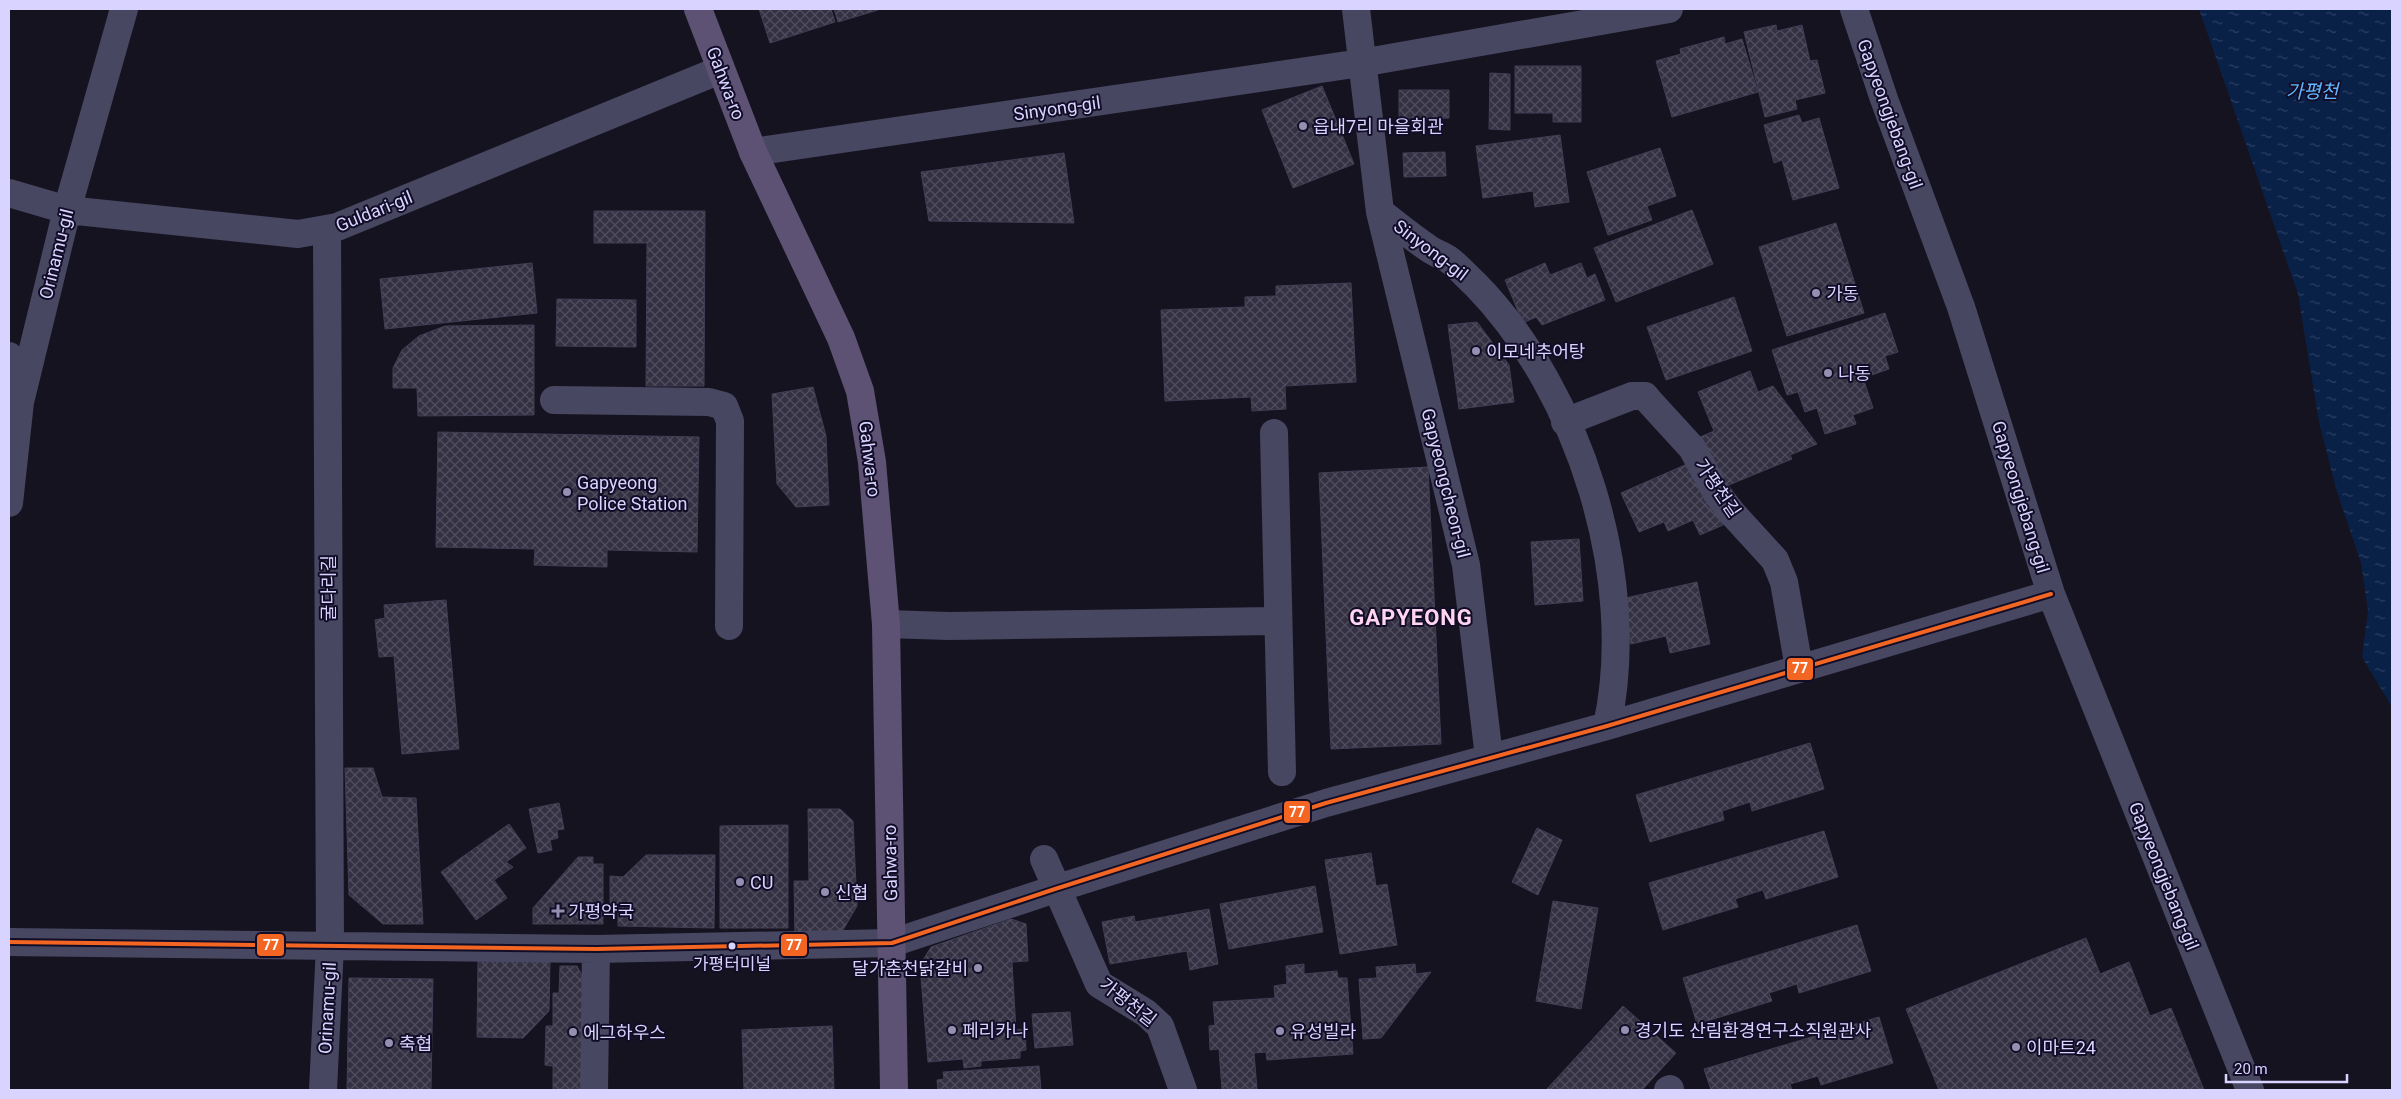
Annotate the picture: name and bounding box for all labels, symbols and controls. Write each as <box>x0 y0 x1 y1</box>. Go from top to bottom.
street label: Gapyeongjebang-gil <box>1853 36 1927 192</box>
street label: Gahwa-ro <box>702 44 750 122</box>
water label: 가평천 <box>2286 80 2340 103</box>
street label: Sinyong-gil <box>1012 92 1102 124</box>
place label: 읍내7리 마을회관 <box>1313 116 1444 137</box>
marker: 읍내7리 마을회관 <box>1297 120 1309 132</box>
street label: Guldari-gil <box>333 186 415 236</box>
street label: Orinamu-gil <box>35 207 77 301</box>
street label: Sinyong-gil <box>1390 215 1472 285</box>
place label: 가동 <box>1826 283 1859 304</box>
marker: 가동 <box>1810 287 1822 299</box>
place label: 이모네추어탕 <box>1486 341 1585 362</box>
marker: 이모네추어탕 <box>1470 345 1482 357</box>
place label: 나동 <box>1838 363 1871 384</box>
marker: 나동 <box>1822 367 1834 379</box>
street label: Gapyeongcheon-gil <box>1417 406 1475 560</box>
street label: Gapyeongjebang-gil <box>1988 418 2054 576</box>
street label: Gahwa-ro <box>855 420 885 498</box>
street label: 가평천길 <box>1691 455 1745 521</box>
place label: Gapyeong Police Station <box>577 472 688 514</box>
marker: Gapyeong Police Station <box>561 486 573 498</box>
street label: 굴다리길 <box>318 555 339 621</box>
district label: GAPYEONG <box>1349 605 1473 630</box>
line badge: 77 <box>1786 657 1814 681</box>
text: 77 <box>1792 660 1808 676</box>
street label: Gapyeongjebang-gil <box>2125 799 2203 953</box>
line badge: 77 <box>1283 800 1311 824</box>
text: 77 <box>1289 804 1305 820</box>
street label: Gahwa-ro <box>879 825 901 901</box>
place label: CU <box>750 872 773 893</box>
marker: CU <box>734 876 746 888</box>
place label: 신협 <box>835 882 868 903</box>
marker: 신협 <box>819 886 831 898</box>
place label: 가평약국 <box>568 901 634 922</box>
marker: 가평약국 <box>552 905 564 917</box>
line badge: 77 <box>256 933 285 957</box>
line badge: 77 <box>780 933 808 957</box>
text: 77 <box>263 937 279 953</box>
text: 77 <box>786 937 802 953</box>
marker: 가평터미널 <box>727 941 737 951</box>
place label: 가평터미널 <box>693 954 771 974</box>
place label: 달가춘천닭갈비 <box>852 958 968 979</box>
street label: Orinamu-gil <box>314 961 340 1055</box>
marker: 달가춘천닭갈비 <box>972 962 984 974</box>
street label: 가평천길 <box>1095 973 1161 1031</box>
place label: 페리카나 <box>962 1020 1028 1041</box>
place label: 경기도 산림환경연구소직원관사 <box>1635 1020 1872 1041</box>
place label: 유성빌라 <box>1290 1021 1357 1042</box>
place label: 에그하우스 <box>583 1022 666 1043</box>
marker: 페리카나 <box>946 1024 958 1036</box>
marker: 경기도 산림환경연구소직원관사 <box>1619 1024 1631 1036</box>
marker: 유성빌라 <box>1274 1025 1286 1037</box>
marker: 에그하우스 <box>567 1026 579 1038</box>
place label: 축협 <box>399 1033 432 1054</box>
marker: 축협 <box>383 1037 395 1049</box>
place label: 이마트24 <box>2026 1037 2096 1058</box>
marker: 이마트24 <box>2010 1041 2022 1053</box>
scale bar <box>2226 1052 2347 1084</box>
text: 20 m <box>2234 1060 2268 1078</box>

